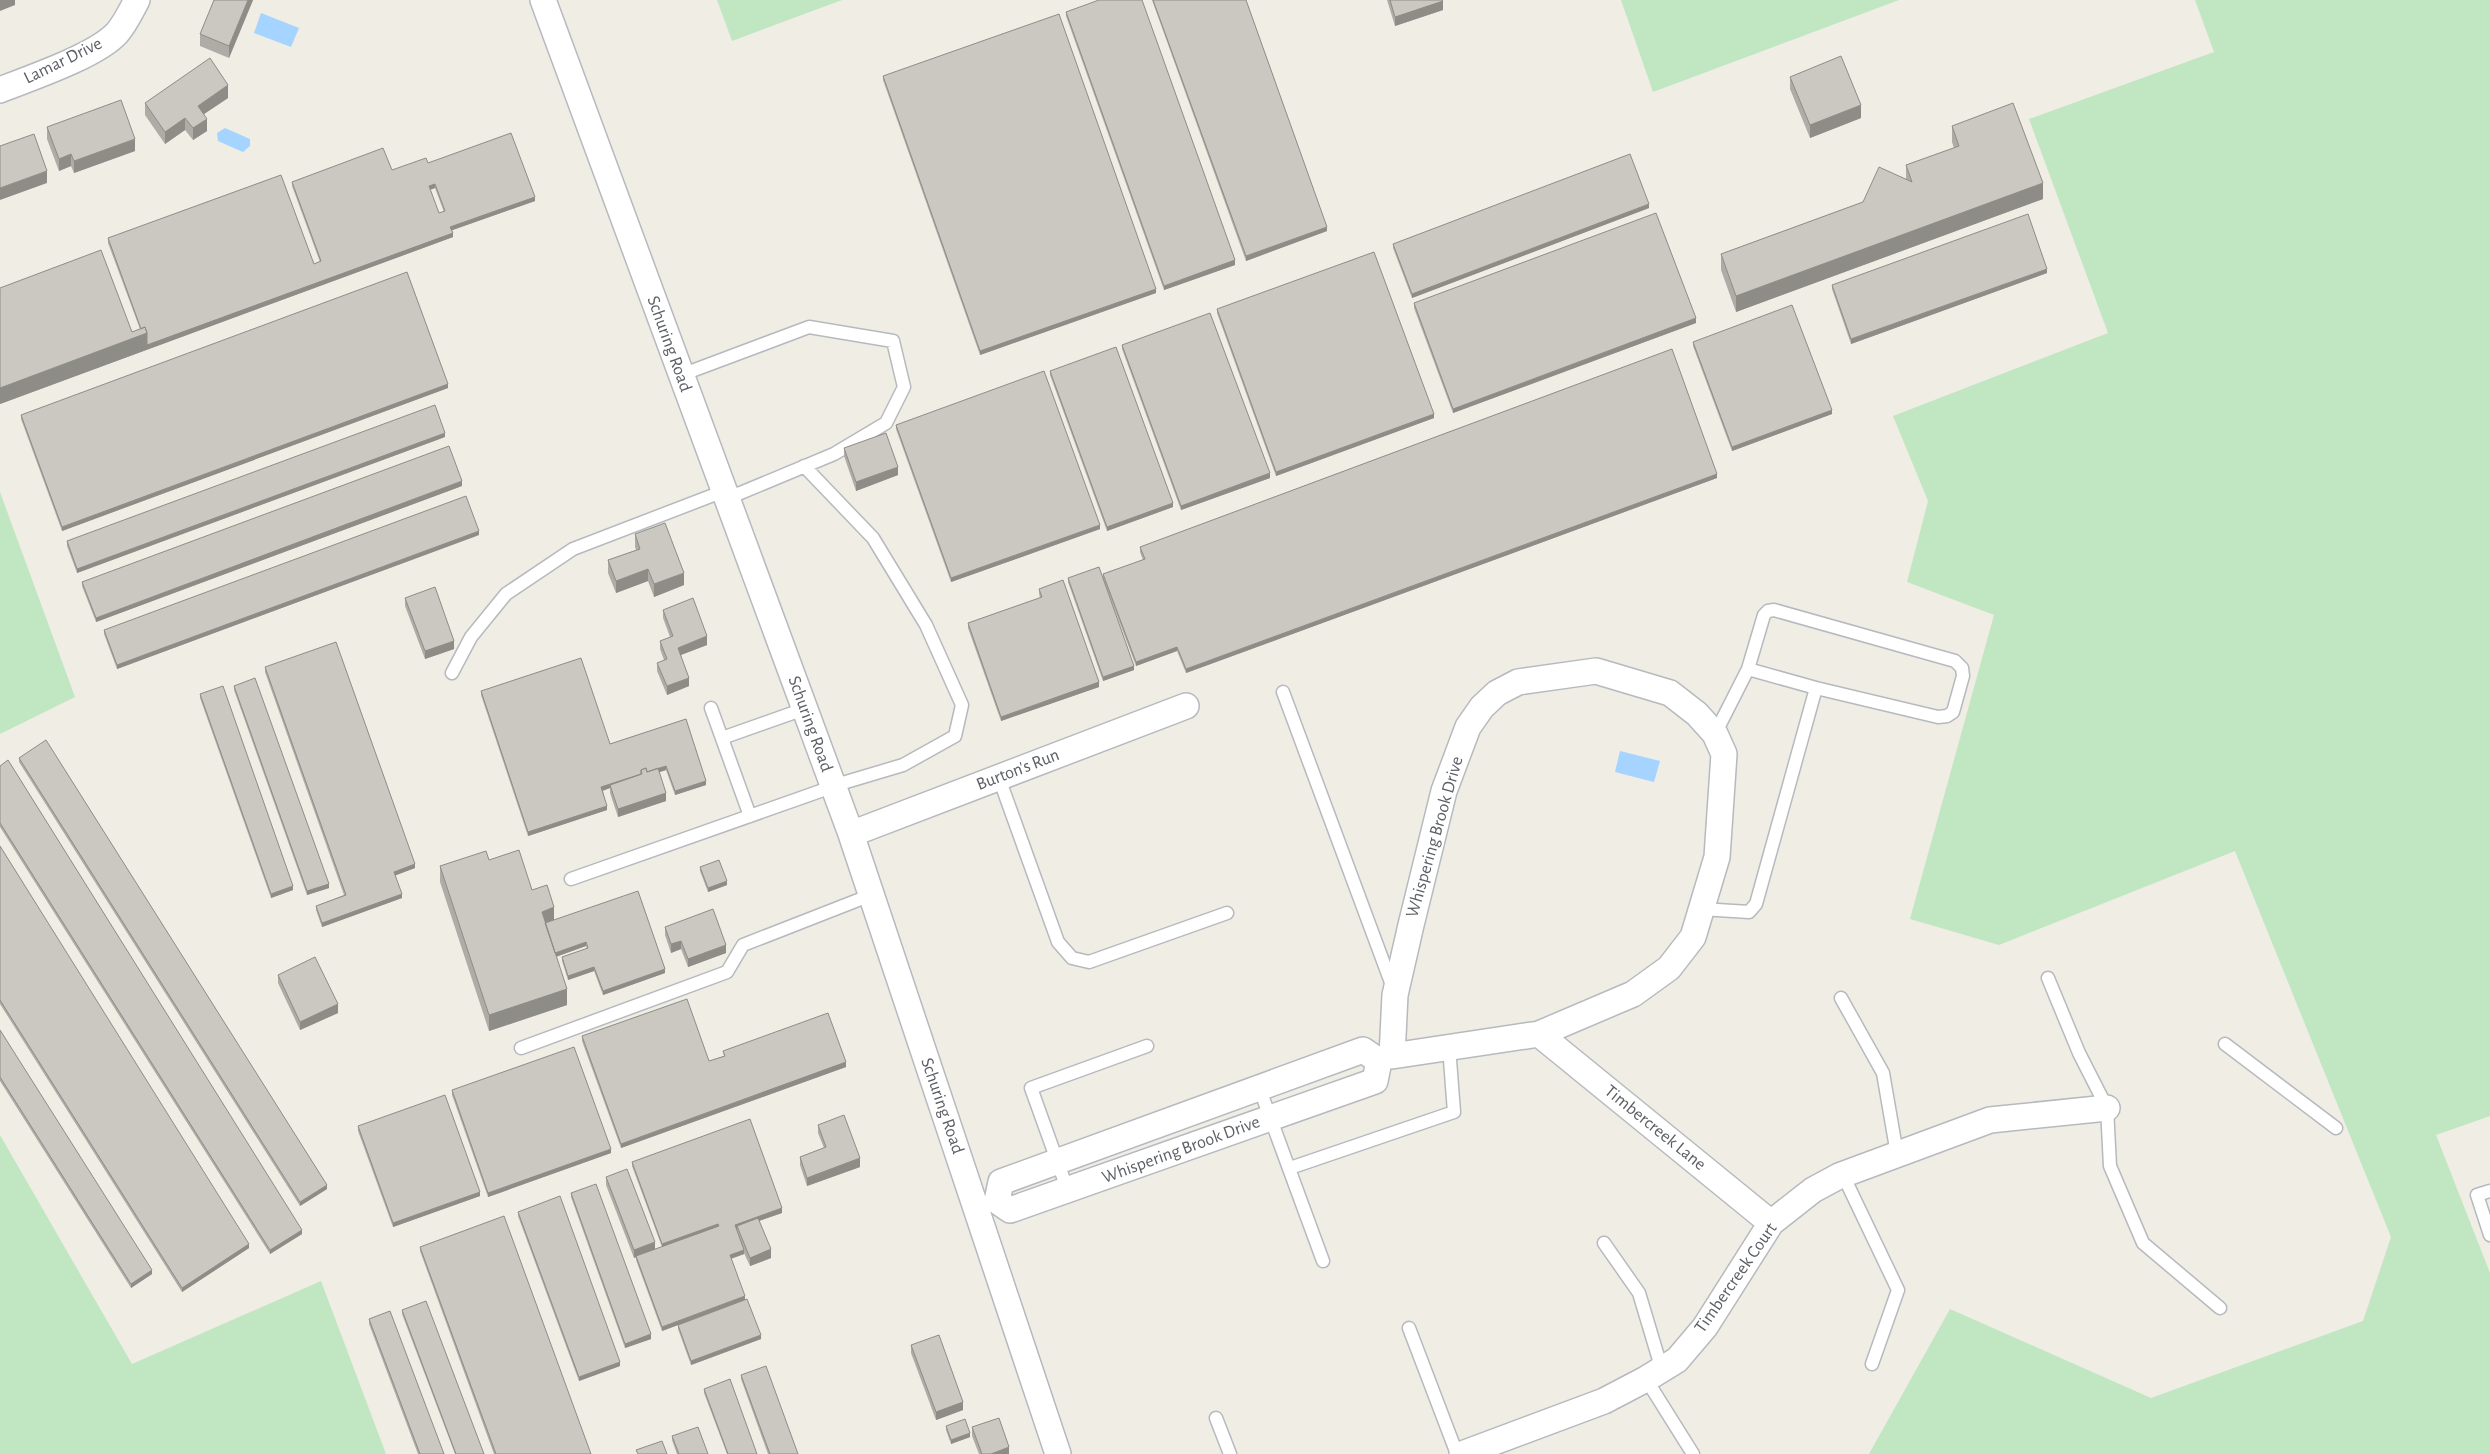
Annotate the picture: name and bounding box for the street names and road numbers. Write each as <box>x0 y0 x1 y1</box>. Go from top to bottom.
street label: Lamar Drive <box>21 34 105 88</box>
street label: Schuring Road <box>643 294 695 394</box>
street label: Schuring Road <box>784 674 836 774</box>
street label: Burton's Run <box>974 746 1062 794</box>
street label: Whispering Brook Drive <box>1403 754 1467 920</box>
street label: Schuring Road <box>917 1056 967 1156</box>
street label: Timbercreek Lane <box>1601 1082 1709 1174</box>
street label: Whispering Brook Drive <box>1100 1113 1262 1187</box>
street label: Timbercreek Court <box>1691 1220 1781 1336</box>

